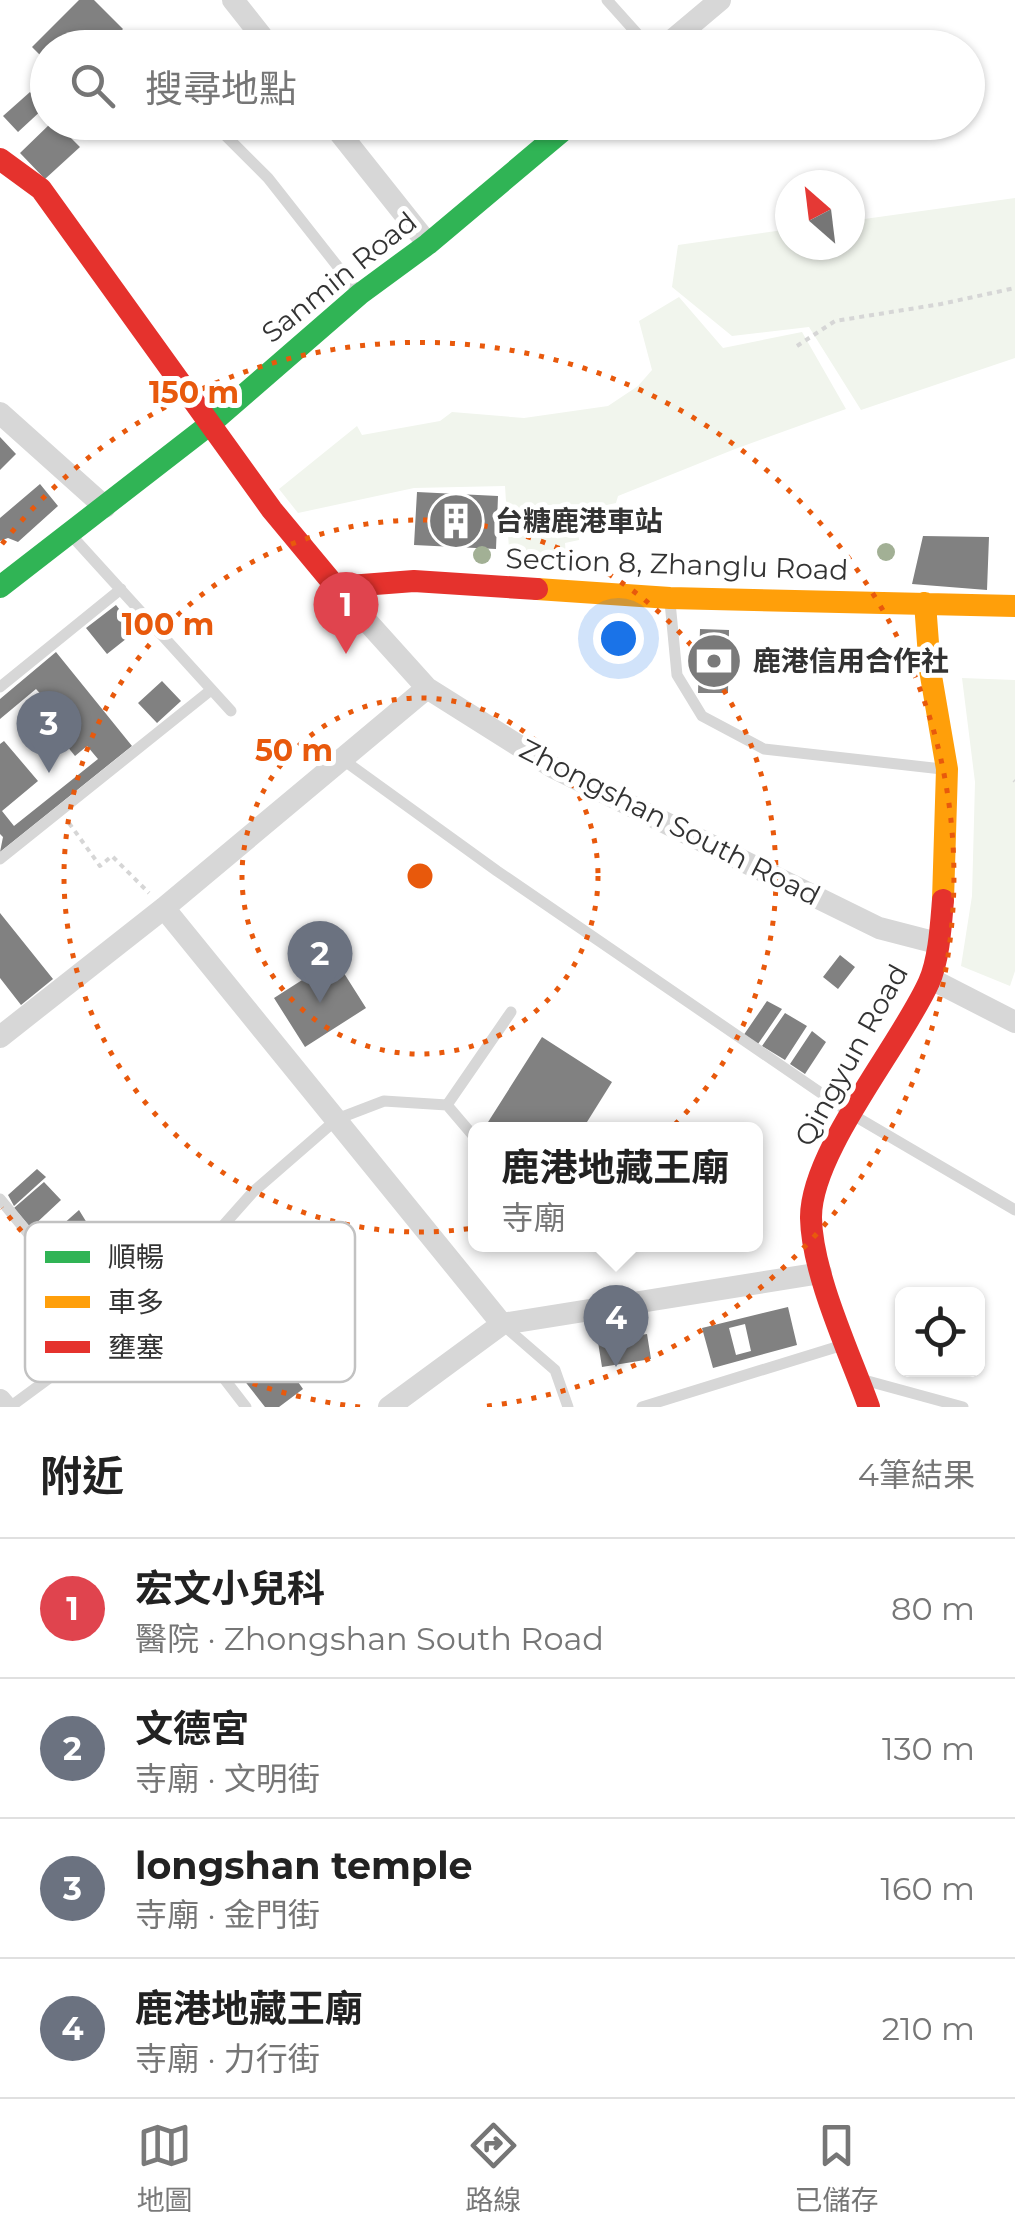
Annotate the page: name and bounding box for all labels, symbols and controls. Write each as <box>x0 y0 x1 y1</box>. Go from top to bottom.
search box <box>30 30 985 140</box>
icon: search <box>65 58 120 113</box>
text: 搜尋地點 <box>145 65 297 112</box>
north arrow <box>775 170 865 260</box>
street label: Sanmin Road <box>255 204 423 350</box>
text: 150 m <box>149 374 239 411</box>
building icon: 台糖鹿港車站 <box>426 491 486 551</box>
place label: 台糖鹿港車站 <box>495 504 663 538</box>
street label: Section 8, Zhanglu Road <box>505 541 849 587</box>
pin: 1 <box>314 572 378 654</box>
text: 100 m <box>122 606 214 643</box>
your location <box>593 613 644 664</box>
bank icon: 鹿港信用合作社 <box>684 631 744 691</box>
place label: 鹿港信用合作社 <box>753 644 949 678</box>
pin: 3 <box>17 690 82 773</box>
street label: Zhongshan South Road <box>514 731 826 913</box>
text: 50 m <box>255 732 333 769</box>
centre of rings <box>402 858 438 894</box>
pin: 2 <box>288 920 352 1003</box>
street label: Qingyun Road <box>787 958 915 1152</box>
popup <box>468 1122 763 1252</box>
text: 鹿港地藏王廟 <box>501 1144 730 1191</box>
text: 寺廟 <box>501 1198 566 1237</box>
legend <box>25 1222 355 1382</box>
text: 順暢 <box>108 1240 164 1274</box>
pin: 4 <box>584 1284 648 1367</box>
text: 車多 <box>108 1285 164 1319</box>
map controls <box>895 1287 985 1377</box>
button: locate <box>895 1287 985 1377</box>
text: 壅塞 <box>108 1330 164 1364</box>
text: 附近 <box>40 1450 124 1502</box>
text: 4筆結果 <box>858 1455 975 1494</box>
text: 宏文小兒科 <box>135 1565 325 1612</box>
text: 1 <box>66 1589 79 1628</box>
text: 80 m <box>891 1589 975 1628</box>
text: 醫院 · Zhongshan South Road <box>135 1619 604 1658</box>
text: 文德宮 <box>135 1705 249 1752</box>
text: 2 <box>63 1729 82 1768</box>
text: 130 m <box>882 1729 975 1768</box>
text: 寺廟 · 文明街 <box>135 1759 320 1798</box>
text: longshan temple <box>135 1842 473 1889</box>
text: 3 <box>63 1869 82 1908</box>
text: 160 m <box>880 1869 975 1908</box>
text: 寺廟 · 金門街 <box>135 1895 320 1934</box>
text: 鹿港地藏王廟 <box>135 1985 363 2032</box>
text: 4 <box>61 2009 84 2048</box>
text: 210 m <box>882 2009 975 2048</box>
text: 寺廟 · 力行街 <box>135 2039 320 2078</box>
tab: 地圖 <box>136 2118 193 2218</box>
tab: 路線 <box>465 2118 522 2218</box>
tab: 已儲存 <box>794 2118 879 2218</box>

